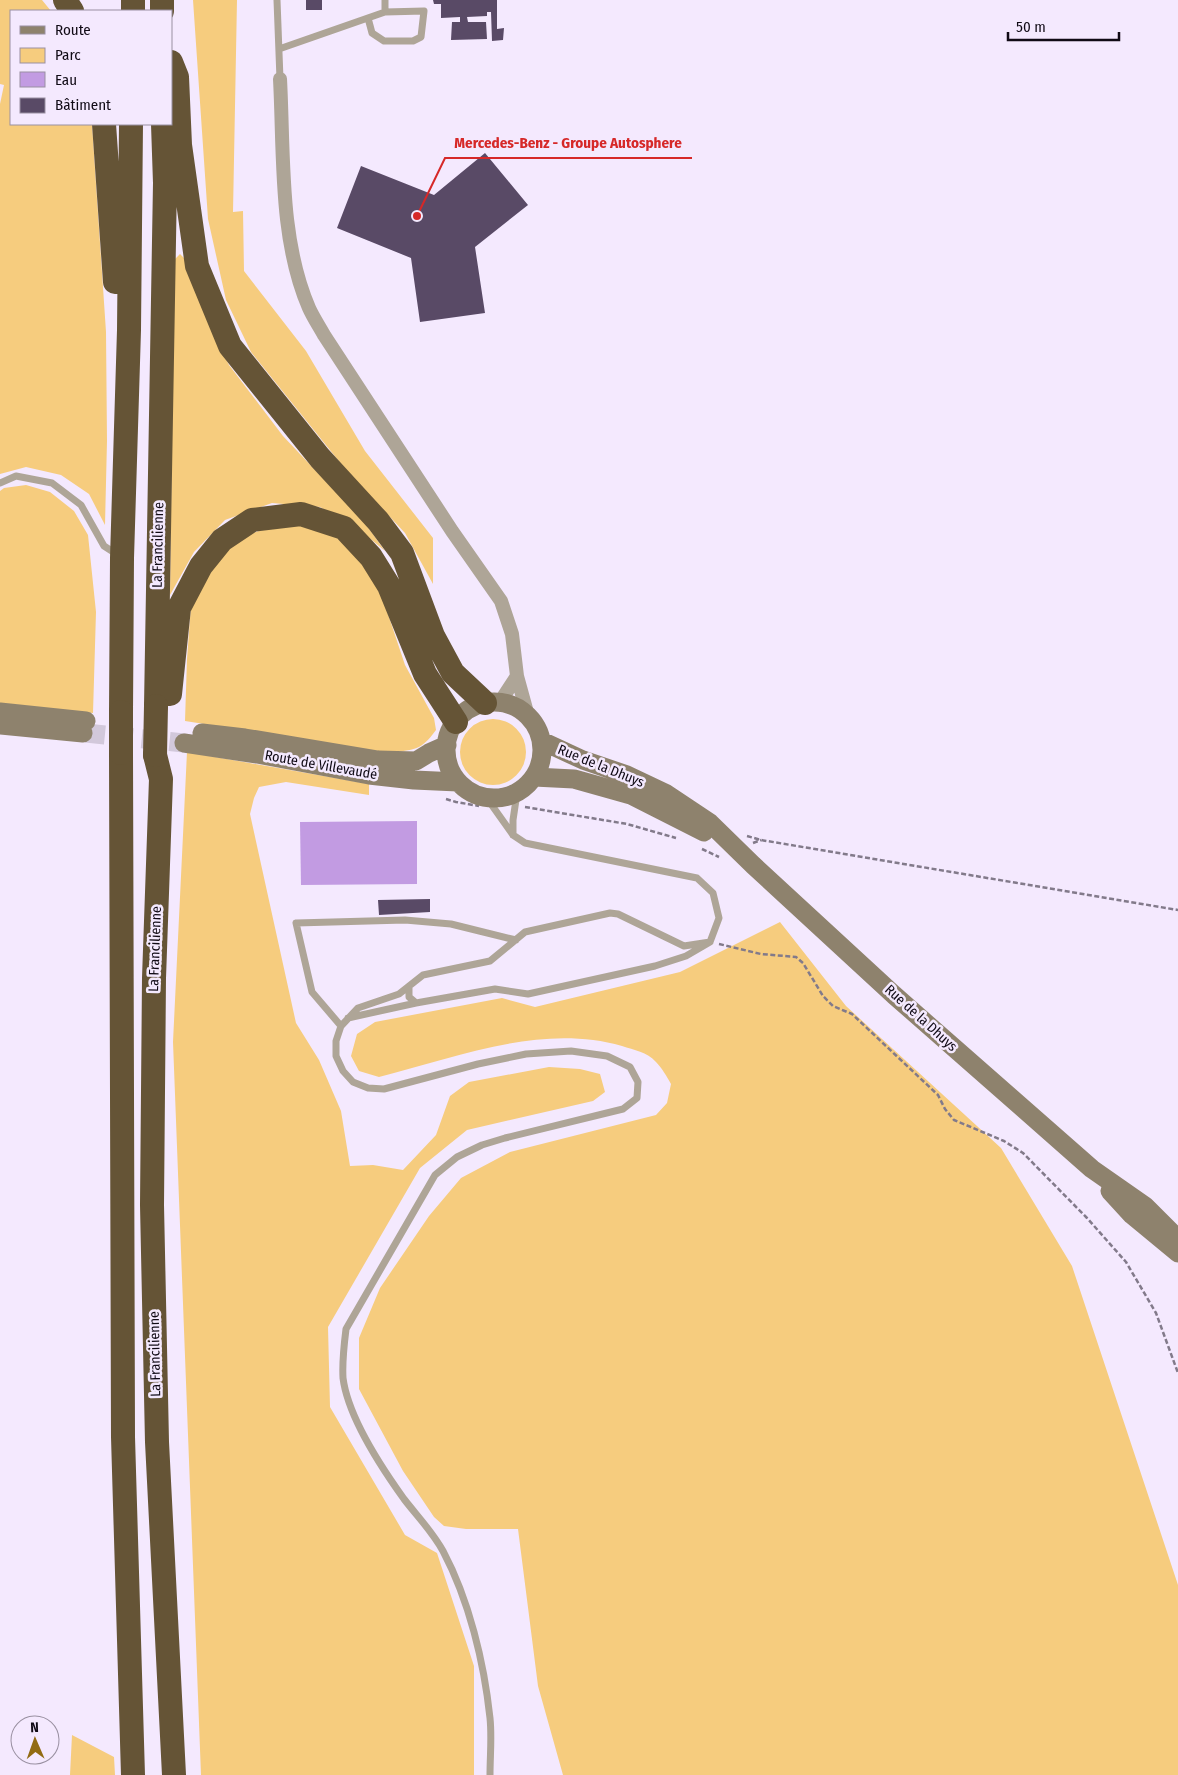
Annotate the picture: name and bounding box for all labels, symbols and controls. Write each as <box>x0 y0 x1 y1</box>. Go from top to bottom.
legend <box>10 10 172 125</box>
scale bar <box>1008 10 1119 42</box>
text: 50 m <box>1016 18 1046 36</box>
text: Route <box>55 21 91 39</box>
text: Parc <box>55 46 81 64</box>
text: Eau <box>55 71 77 89</box>
text: Bâtiment <box>55 96 111 114</box>
callout: Mercedes-Benz - Groupe Autosphere <box>445 128 692 158</box>
text: Mercedes-Benz - Groupe Autosphere <box>454 134 682 152</box>
street label: La Francilienne <box>149 502 167 588</box>
street label: Rue de la Dhuys <box>555 741 647 791</box>
street label: Route de Villevaudé <box>263 747 379 783</box>
street label: La Francilienne <box>145 906 165 992</box>
street label: Rue de la Dhuys <box>881 981 961 1055</box>
street label: La Francilienne <box>146 1311 164 1397</box>
north arrow <box>10 1715 60 1765</box>
text: N <box>30 1719 39 1736</box>

